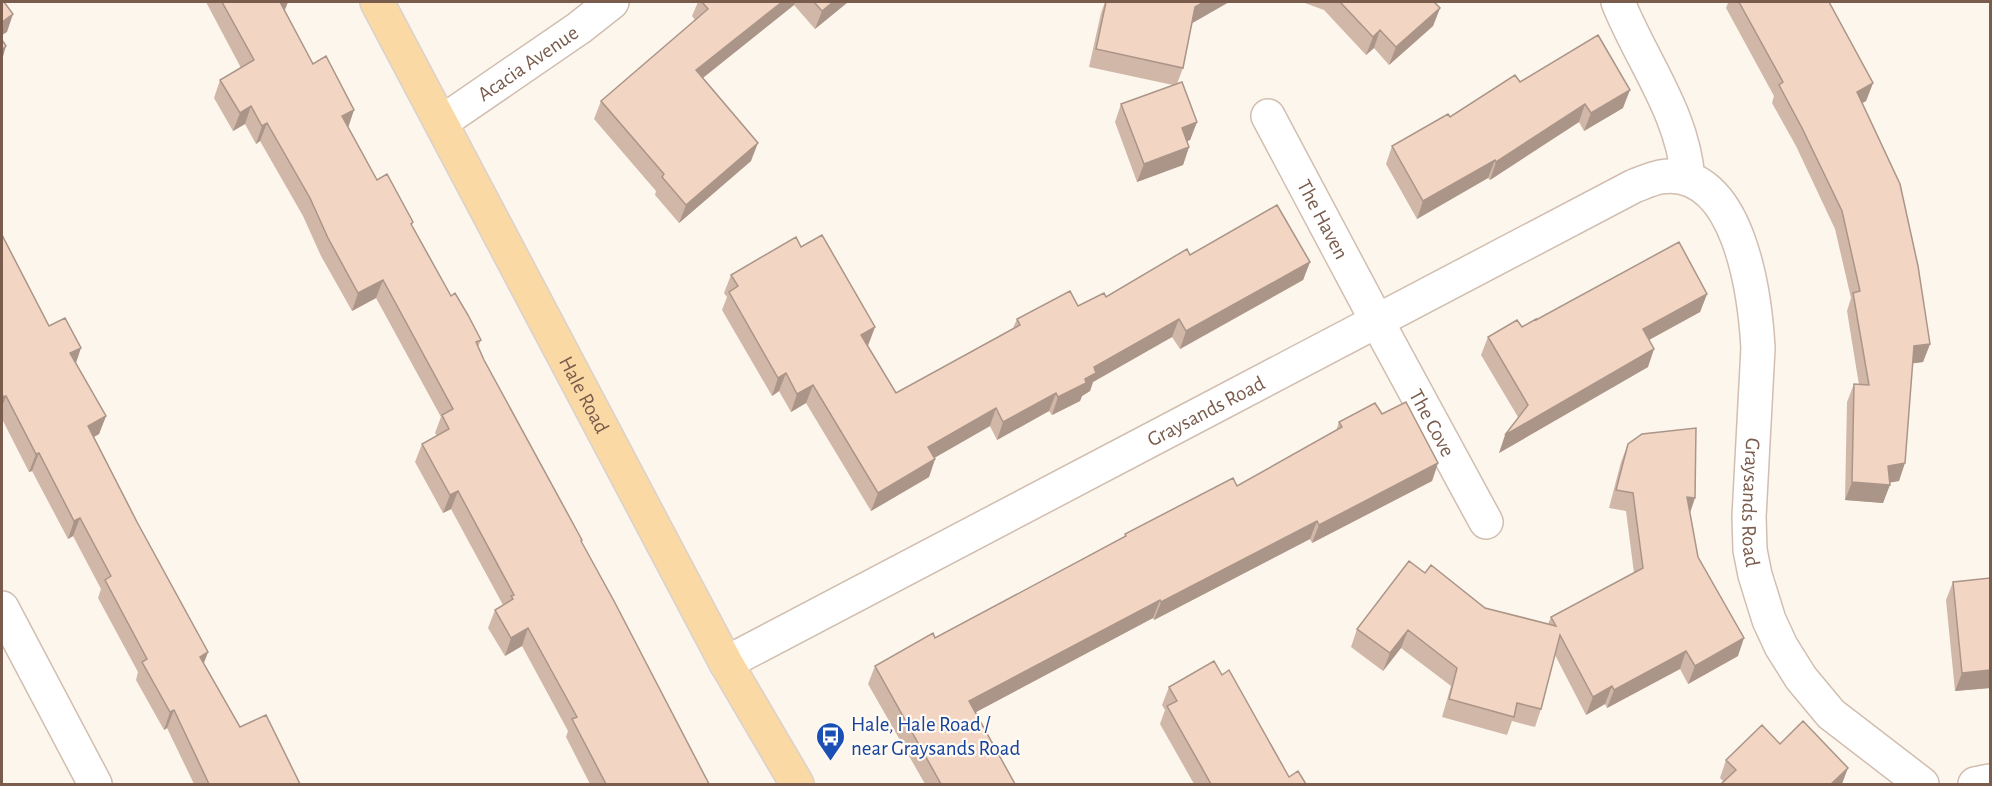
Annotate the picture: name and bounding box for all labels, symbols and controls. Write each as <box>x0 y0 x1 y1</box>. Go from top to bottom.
street label: Acacia Avenue <box>474 21 582 105</box>
street label: The Haven <box>1293 176 1353 263</box>
street label: Hale Road <box>555 353 613 437</box>
street label: Graysands Road <box>1144 372 1268 450</box>
street label: The Cove <box>1406 386 1459 460</box>
street label: Graysands Road <box>1738 437 1764 569</box>
place label: Hale, Hale Road / near Graysands Road <box>851 714 1021 759</box>
bus stop icon: Hale, Hale Road / near Graysands Road <box>814 720 846 762</box>

